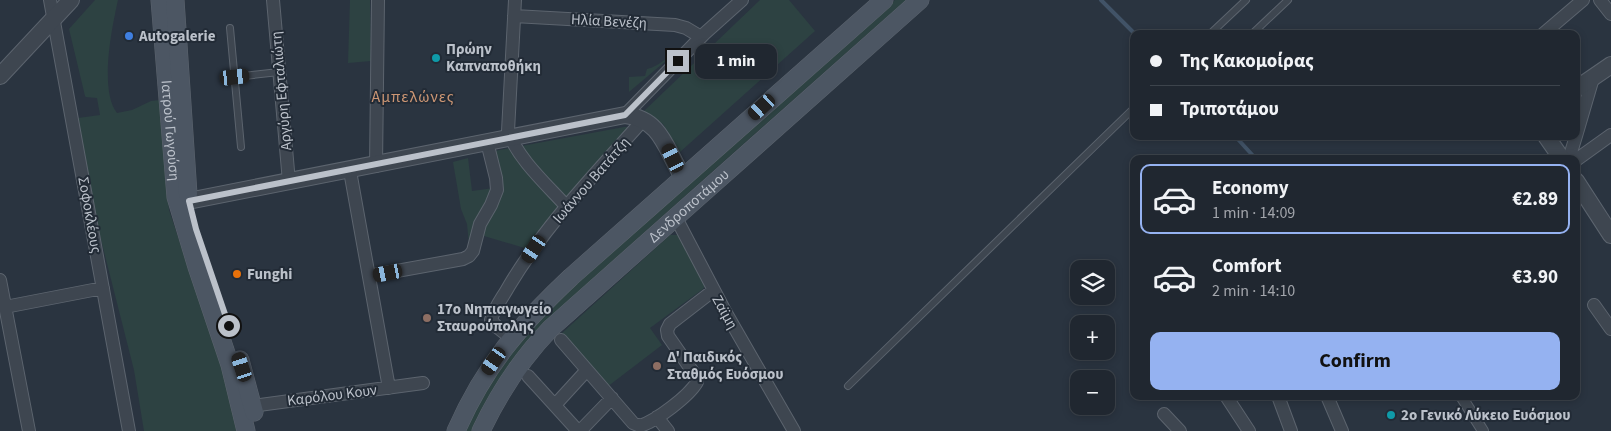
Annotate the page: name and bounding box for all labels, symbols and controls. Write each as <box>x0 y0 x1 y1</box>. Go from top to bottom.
street label: Ηλία Βενέζη <box>570 9 647 34</box>
place label: Autogalerie <box>138 26 216 47</box>
marker: Autogalerie <box>123 30 135 42</box>
street label: Αργύρη Εφταλιώτη <box>266 30 297 151</box>
place label: Πρώην Καπναποθήκη <box>446 39 541 77</box>
callout: 1 min <box>696 44 778 78</box>
text: Της Κακομοίρας <box>1180 48 1314 75</box>
route end <box>667 50 689 72</box>
text: 1 min <box>717 50 755 72</box>
marker: Πρώην Καπναποθήκη <box>430 52 442 64</box>
car <box>219 68 250 86</box>
street label: Ιατρού Γωγούση <box>156 79 185 182</box>
district label: Αμπελώνες <box>371 86 455 108</box>
car <box>745 91 778 123</box>
text: Τριποτάμου <box>1180 96 1279 123</box>
street label: Ιωάννου Βατάτζη <box>548 132 635 228</box>
car <box>659 141 686 175</box>
street label: Δενδροποτάμου <box>644 164 734 248</box>
street label: Σοφοκλέους <box>72 175 107 255</box>
text: Economy <box>1212 175 1289 202</box>
icon: car <box>1152 177 1197 222</box>
text: €2.89 <box>1512 186 1558 213</box>
text: 1 min · 14:09 <box>1212 202 1295 224</box>
car <box>519 232 548 266</box>
text: Comfort <box>1212 253 1282 280</box>
icon: car <box>1152 255 1197 300</box>
map controls <box>1070 260 1115 415</box>
button: layers <box>1070 260 1115 305</box>
car <box>371 263 404 283</box>
place label: Funghi <box>247 264 292 285</box>
text: €3.90 <box>1512 264 1558 291</box>
marker: Funghi <box>231 268 243 280</box>
text: 2 min · 14:10 <box>1212 280 1295 302</box>
street label: Ζαϊμη <box>706 291 743 333</box>
place label: 17ο Νηπιαγωγείο Σταυρούπολης <box>437 299 552 337</box>
marker: 17ο Νηπιαγωγείο Σταυρούπολης <box>421 312 433 324</box>
route start <box>218 315 240 337</box>
button: + <box>1070 315 1115 360</box>
button: Confirm <box>1150 332 1560 390</box>
car <box>479 344 508 378</box>
place label: Δ' Παιδικός Σταθμός Ευόσμου <box>667 347 783 385</box>
car <box>230 350 253 384</box>
marker: Δ' Παιδικός Σταθμός Ευόσμου <box>651 360 663 372</box>
button: − <box>1070 370 1115 415</box>
street label: Καρόλου Κουν <box>286 380 378 411</box>
place label: 2ο Γενικό Λύκειο Ευόσμου <box>1401 405 1570 426</box>
marker: 2ο Γενικό Λύκειο Ευόσμου <box>1385 409 1397 421</box>

